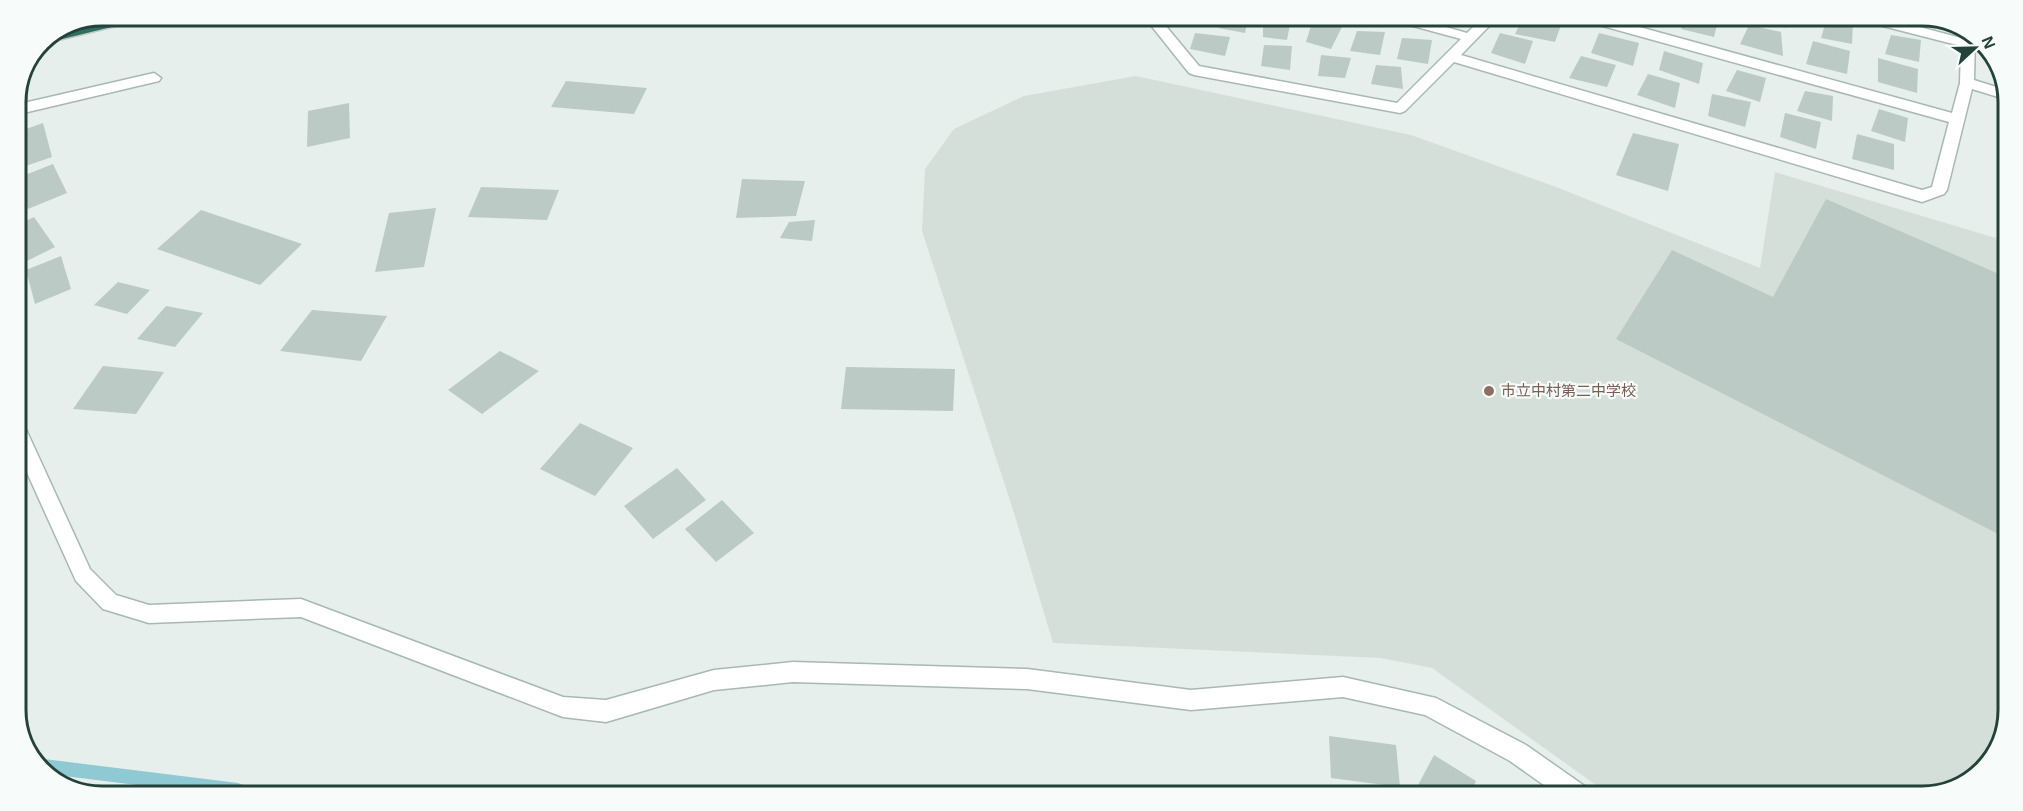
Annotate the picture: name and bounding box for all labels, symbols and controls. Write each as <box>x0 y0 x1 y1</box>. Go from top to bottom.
north arrow <box>1945 18 2005 78</box>
text: N <box>1978 34 1998 51</box>
place label: 市立中村第二中学校 <box>1501 382 1636 399</box>
marker: 市立中村第二中学校 <box>1482 384 1496 398</box>

